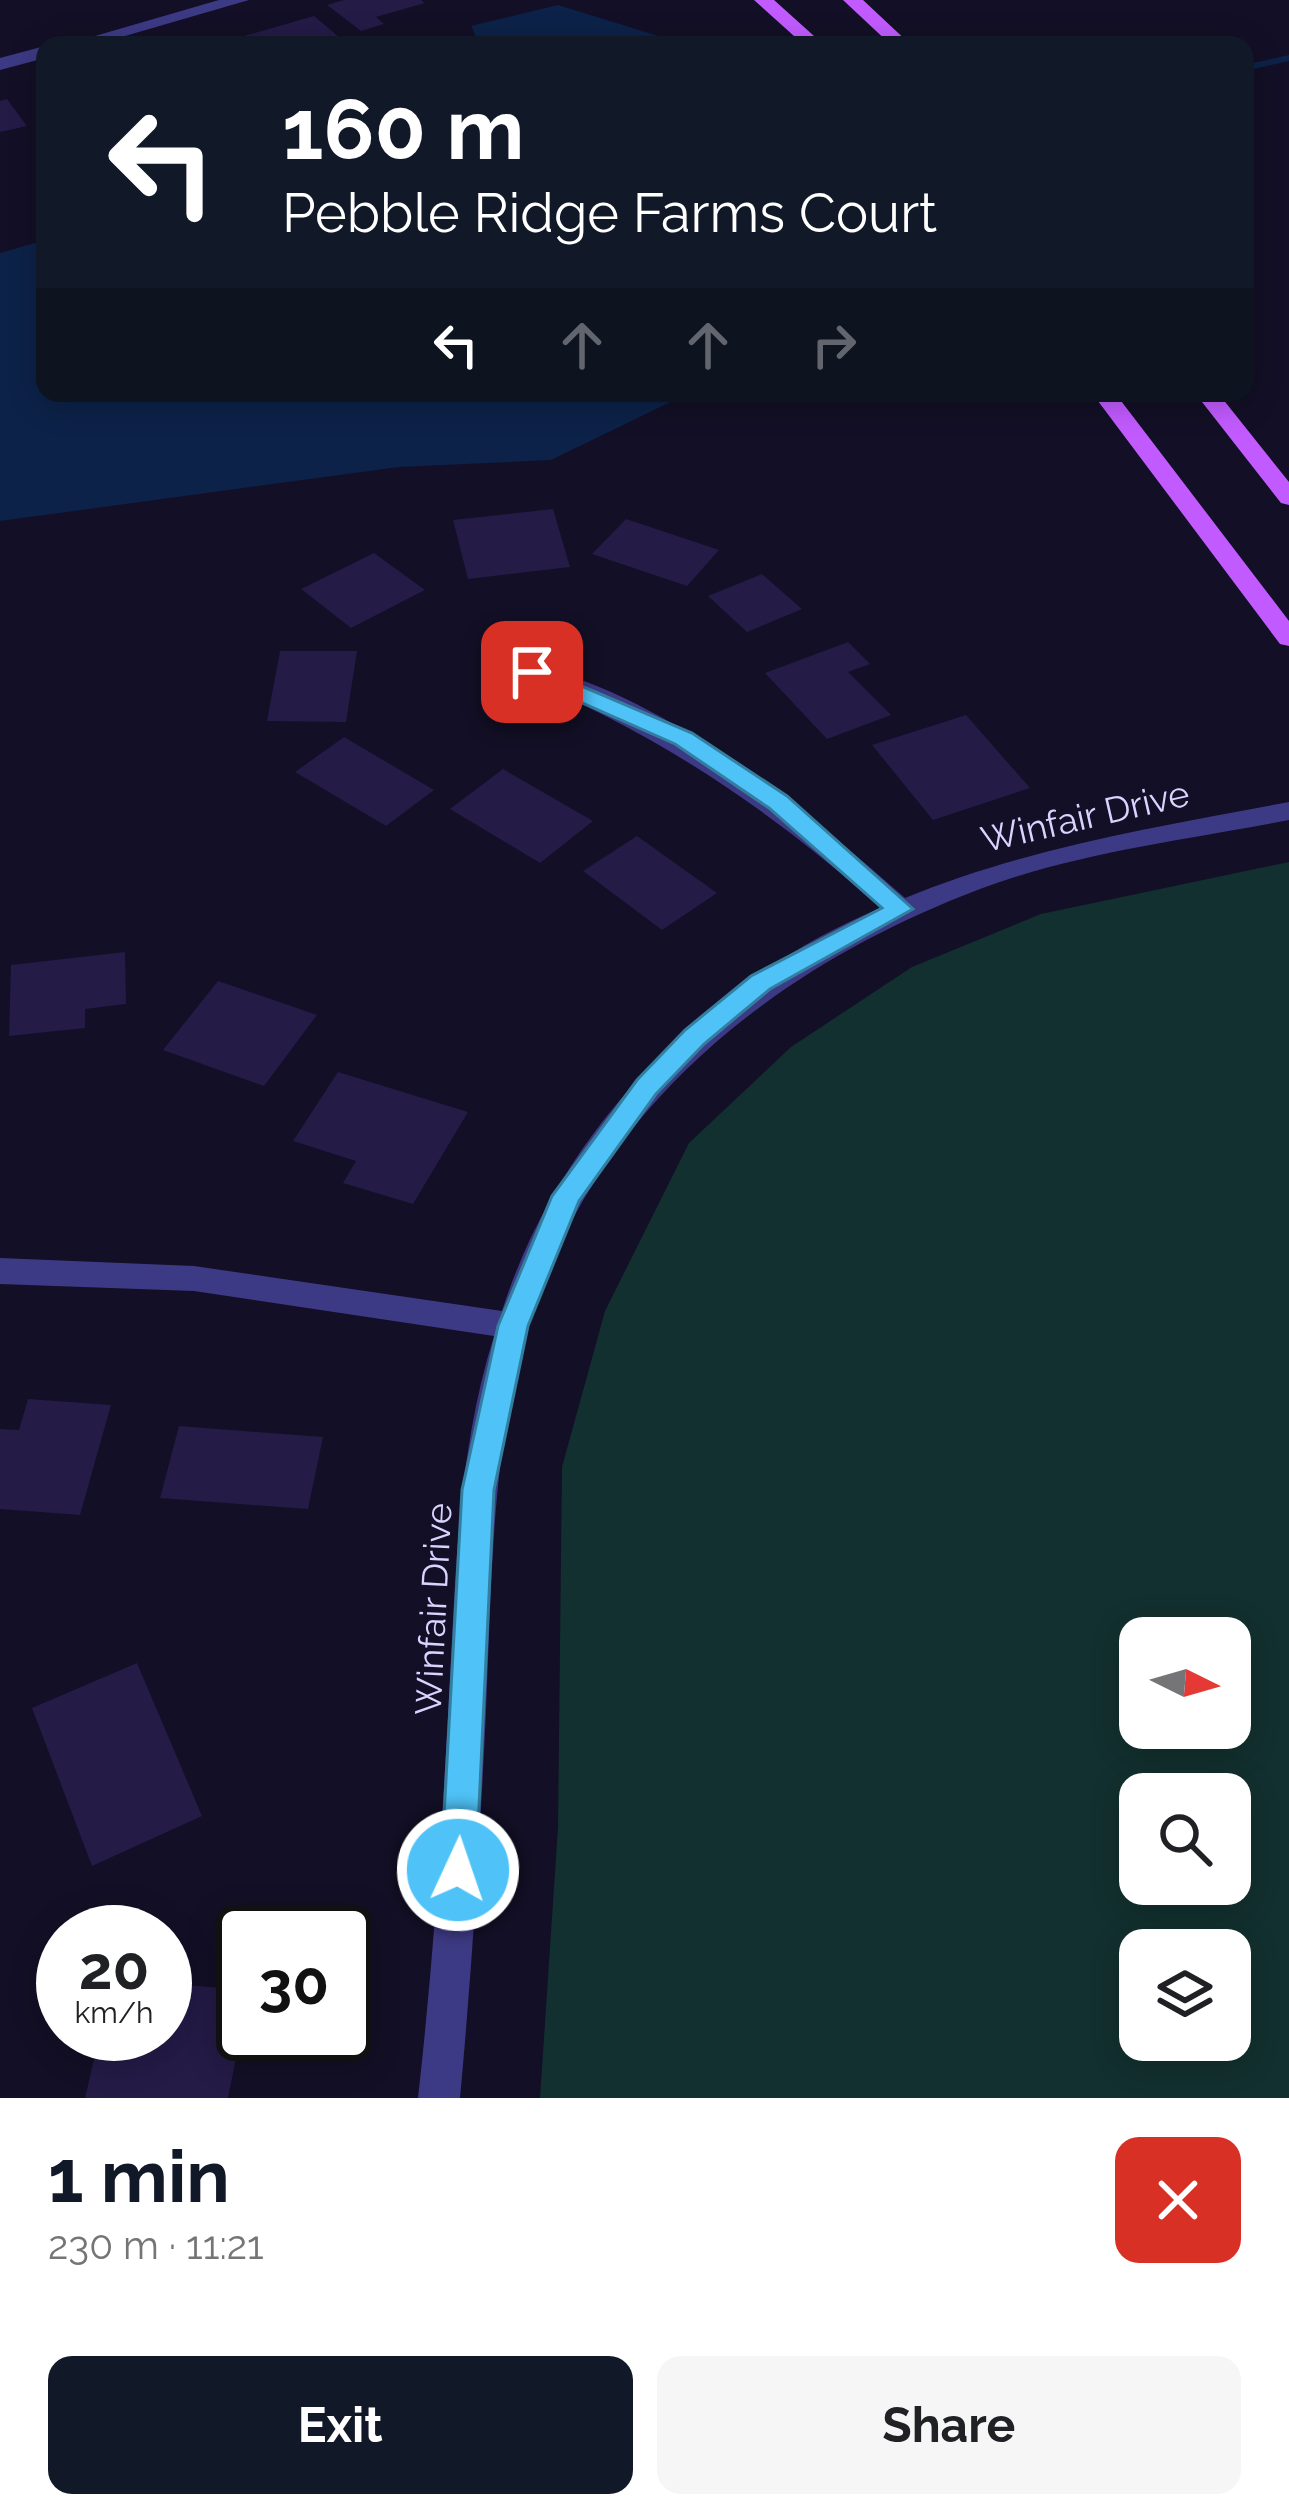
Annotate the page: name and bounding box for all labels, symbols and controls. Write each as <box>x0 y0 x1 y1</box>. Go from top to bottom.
text: 160 m <box>282 80 524 179</box>
icon: left <box>84 84 240 240</box>
text: Pebble Ridge Farms Court <box>282 181 937 245</box>
icon: left <box>423 312 489 378</box>
icon: ahead <box>549 312 615 378</box>
icon: ahead <box>675 312 741 378</box>
icon: right <box>801 312 867 378</box>
pin <box>481 621 583 723</box>
icon: arrive <box>499 639 565 705</box>
street label: Winfair Drive <box>977 772 1193 860</box>
street label: Winfair Drive <box>406 1502 460 1716</box>
north arrow <box>1119 1617 1251 1749</box>
map controls <box>1119 1617 1251 2061</box>
button: search <box>1119 1773 1251 1905</box>
position arrow <box>395 1807 521 1933</box>
speed limit sign: 30 <box>216 1905 372 2061</box>
button: layers <box>1119 1929 1251 2061</box>
text: 20 <box>79 1933 149 2003</box>
text: km/h <box>74 1995 154 2030</box>
text: 1 min <box>48 2134 230 2219</box>
button: close <box>1115 2137 1241 2263</box>
text: 230 m · 11:21 <box>48 2222 264 2268</box>
button: Exit <box>48 2356 633 2494</box>
button: Share <box>657 2356 1241 2494</box>

